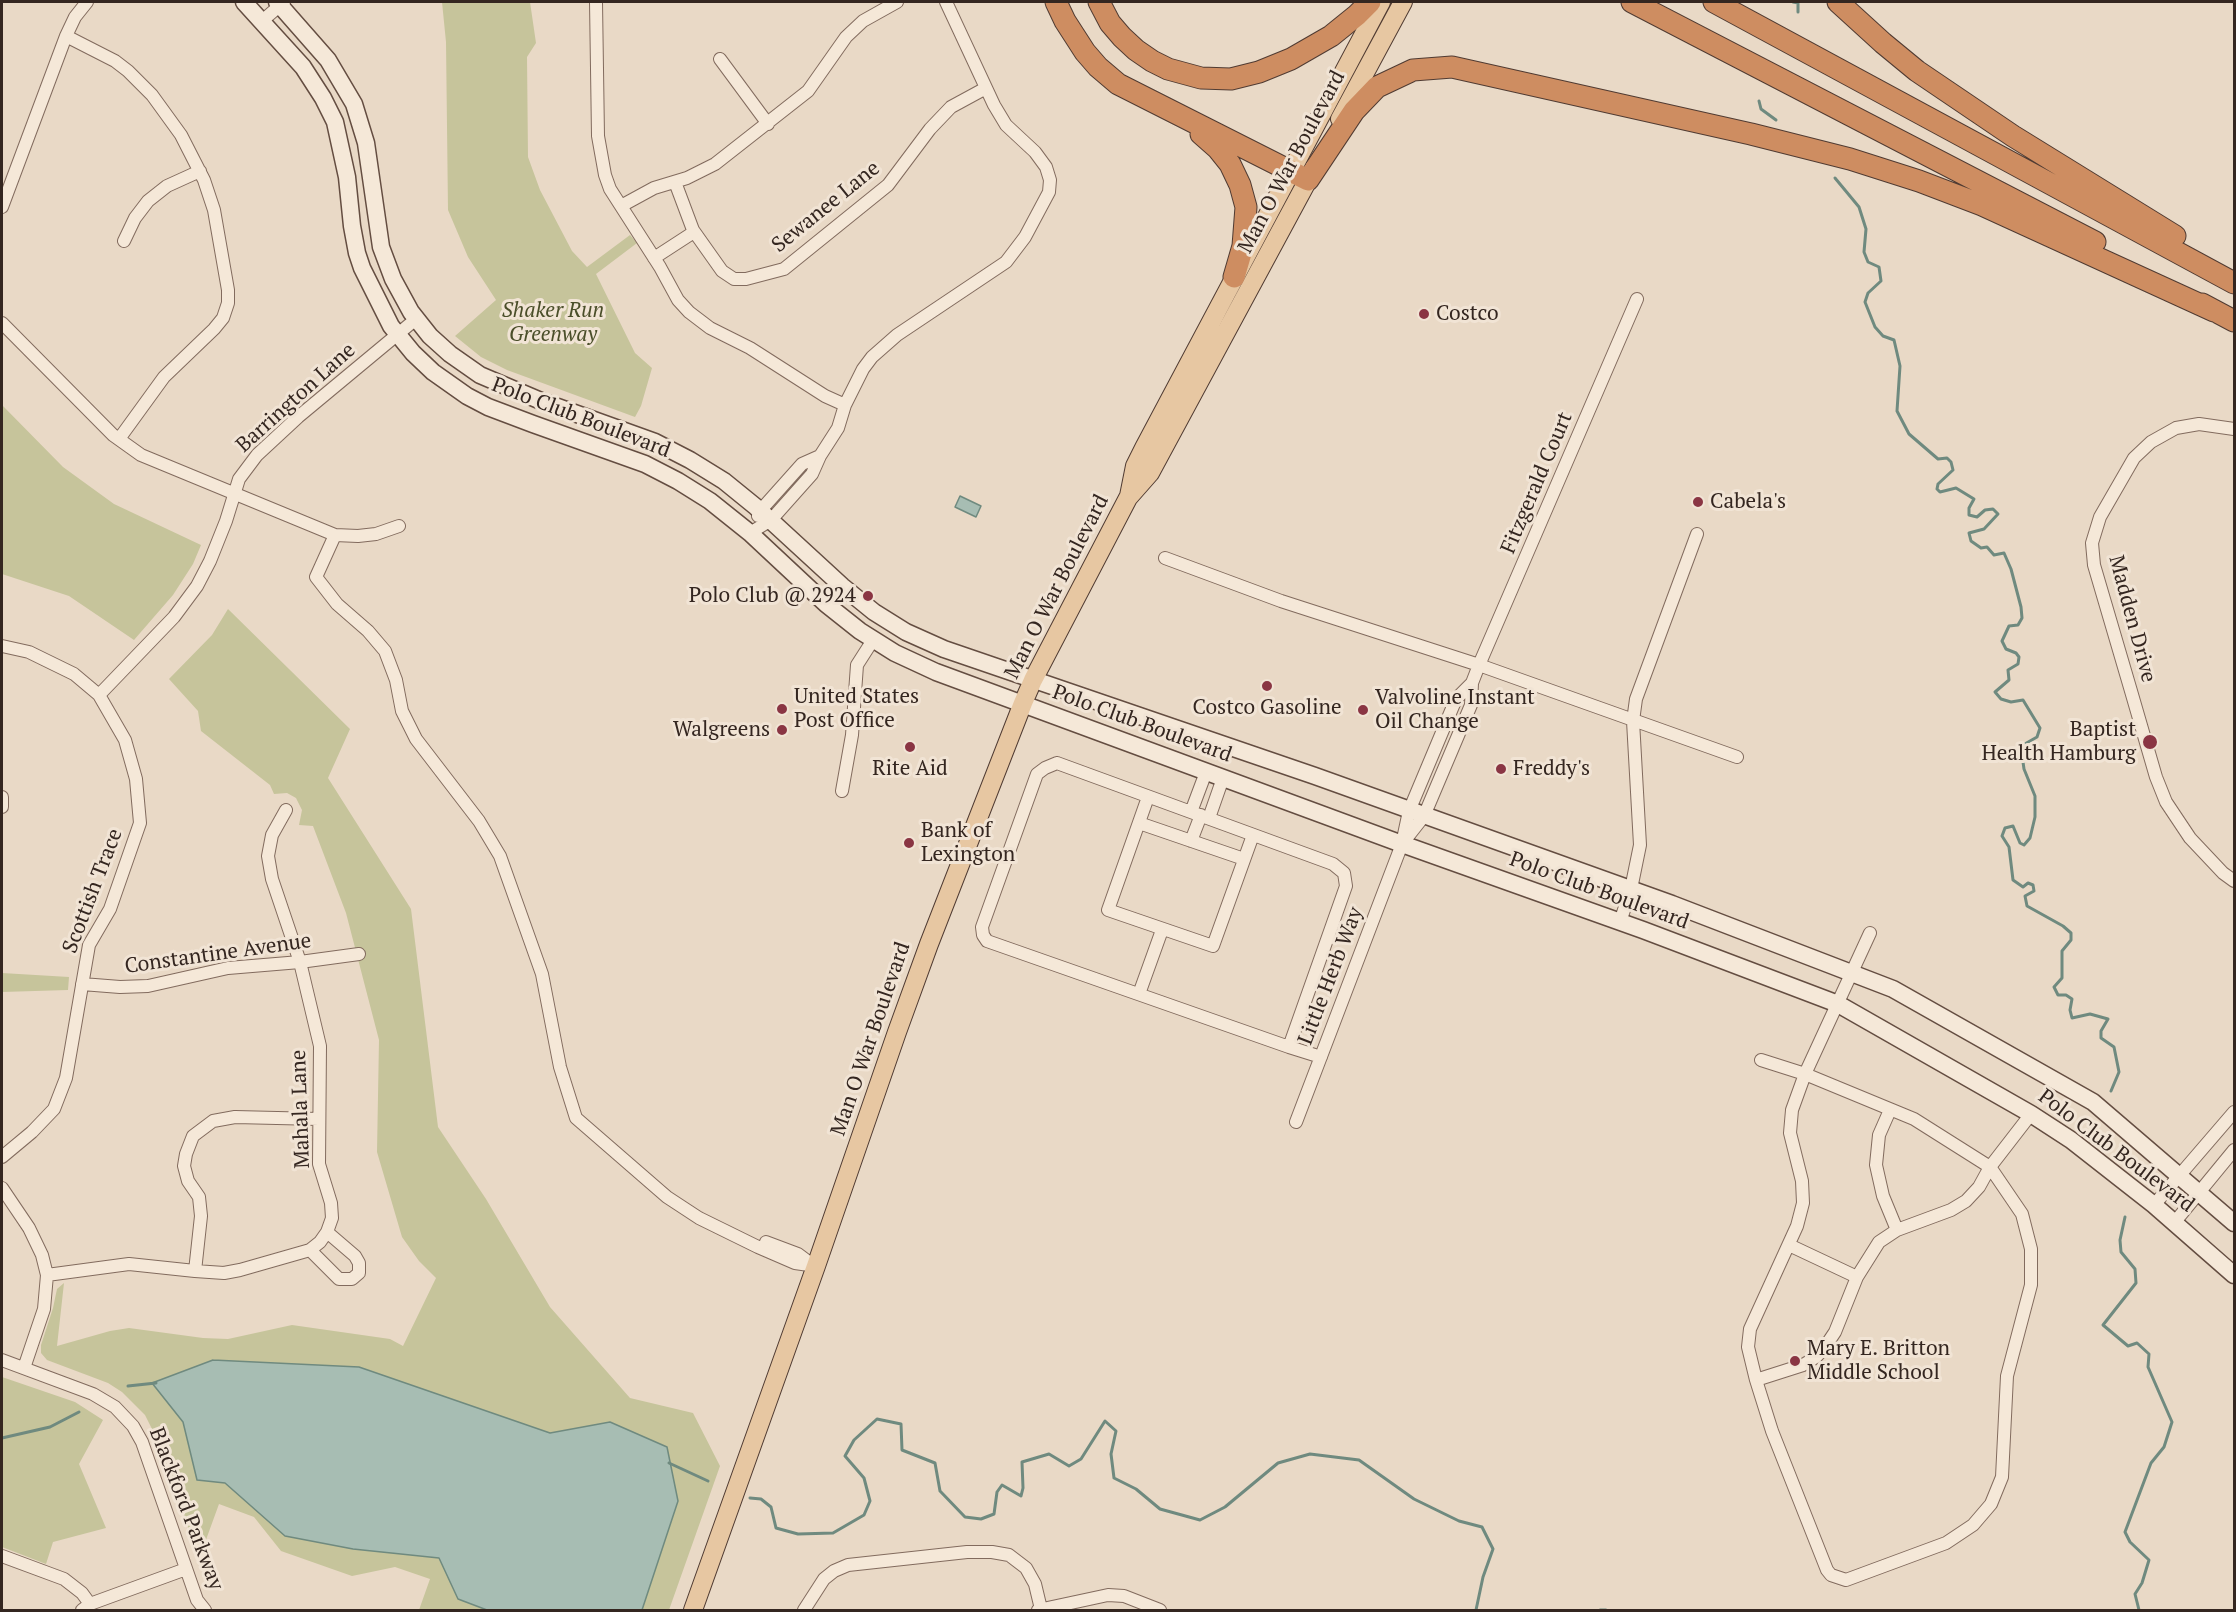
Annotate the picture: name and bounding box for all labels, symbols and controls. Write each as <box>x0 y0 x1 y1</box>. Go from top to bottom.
street label: Man O War Boulevard <box>1233 66 1351 258</box>
street label: Sewanee Lane <box>767 156 885 258</box>
park label: Shaker Run Greenway <box>502 298 604 348</box>
place label: Costco <box>1436 301 1499 327</box>
marker: Costco <box>1417 307 1431 321</box>
street label: Barrington Lane <box>231 338 361 458</box>
street label: Polo Club Boulevard <box>488 372 674 464</box>
street label: Fitzgerald Court <box>1496 408 1578 558</box>
place label: Cabela's <box>1710 489 1786 515</box>
street label: Man O War Boulevard <box>1000 491 1114 683</box>
marker: Cabela's <box>1691 495 1705 509</box>
street label: Madden Drive <box>2103 553 2161 685</box>
place label: Polo Club @ 2924 <box>689 583 856 609</box>
marker: Polo Club @ 2924 <box>861 589 875 603</box>
marker: Costco Gasoline <box>1260 679 1274 693</box>
street label: Polo Club Boulevard <box>1049 680 1235 768</box>
place label: United States Post Office <box>794 684 919 734</box>
place label: Valvoline Instant Oil Change <box>1375 685 1535 735</box>
place label: Costco Gasoline <box>1192 695 1342 721</box>
marker: United States Post Office <box>775 702 789 716</box>
marker: Valvoline Instant Oil Change <box>1356 703 1370 717</box>
place label: Walgreens <box>673 717 770 743</box>
place label: Baptist Health Hamburg <box>1981 717 2136 767</box>
marker: Walgreens <box>775 723 789 737</box>
marker: Baptist Health Hamburg <box>2141 733 2159 751</box>
marker: Rite Aid <box>903 740 917 754</box>
place label: Rite Aid <box>872 756 948 782</box>
place label: Freddy's <box>1513 756 1590 782</box>
marker: Freddy's <box>1494 762 1508 776</box>
place label: Bank of Lexington <box>921 818 1015 868</box>
street label: Scottish Trace <box>58 825 128 957</box>
marker: Bank of Lexington <box>902 836 916 850</box>
street label: Polo Club Boulevard <box>1506 847 1692 935</box>
street label: Little Herb Way <box>1293 904 1369 1048</box>
street label: Constantine Avenue <box>123 928 313 980</box>
street label: Man O War Boulevard <box>826 939 916 1139</box>
street label: Mahala Lane <box>286 1049 316 1169</box>
street label: Polo Club Boulevard <box>2033 1084 2199 1218</box>
place label: Mary E. Britton Middle School <box>1807 1336 1950 1386</box>
marker: Mary E. Britton Middle School <box>1788 1354 1802 1368</box>
street label: Blackford Parkway <box>143 1424 229 1594</box>

